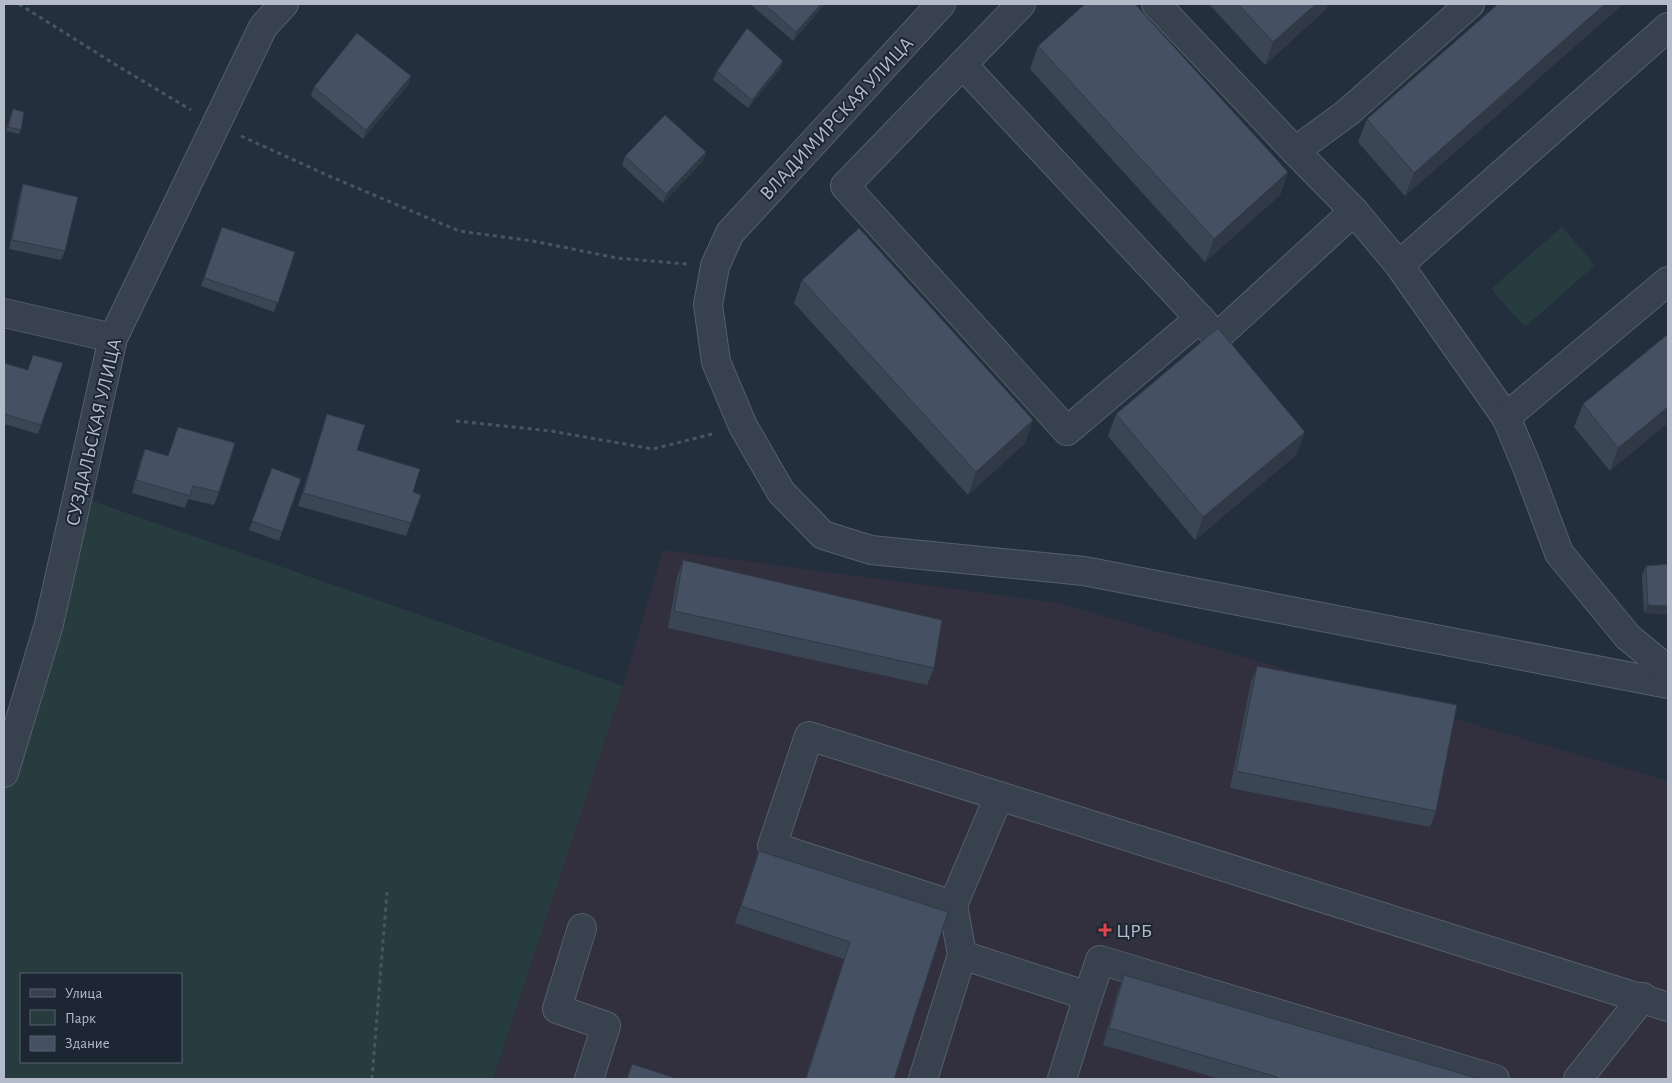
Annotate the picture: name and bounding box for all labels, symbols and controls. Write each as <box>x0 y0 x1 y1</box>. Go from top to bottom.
street label: ВЛАДИМИРСКАЯ УЛИЦА <box>756 33 917 204</box>
street label: СУЗДАЛЬСКАЯ УЛИЦА <box>63 336 125 528</box>
place label: ЦРБ <box>1116 921 1152 941</box>
marker: ЦРБ <box>1098 923 1112 937</box>
legend <box>20 973 182 1063</box>
text: Улица <box>65 986 102 1001</box>
text: Парк <box>65 1011 96 1026</box>
text: Здание <box>65 1036 110 1051</box>

